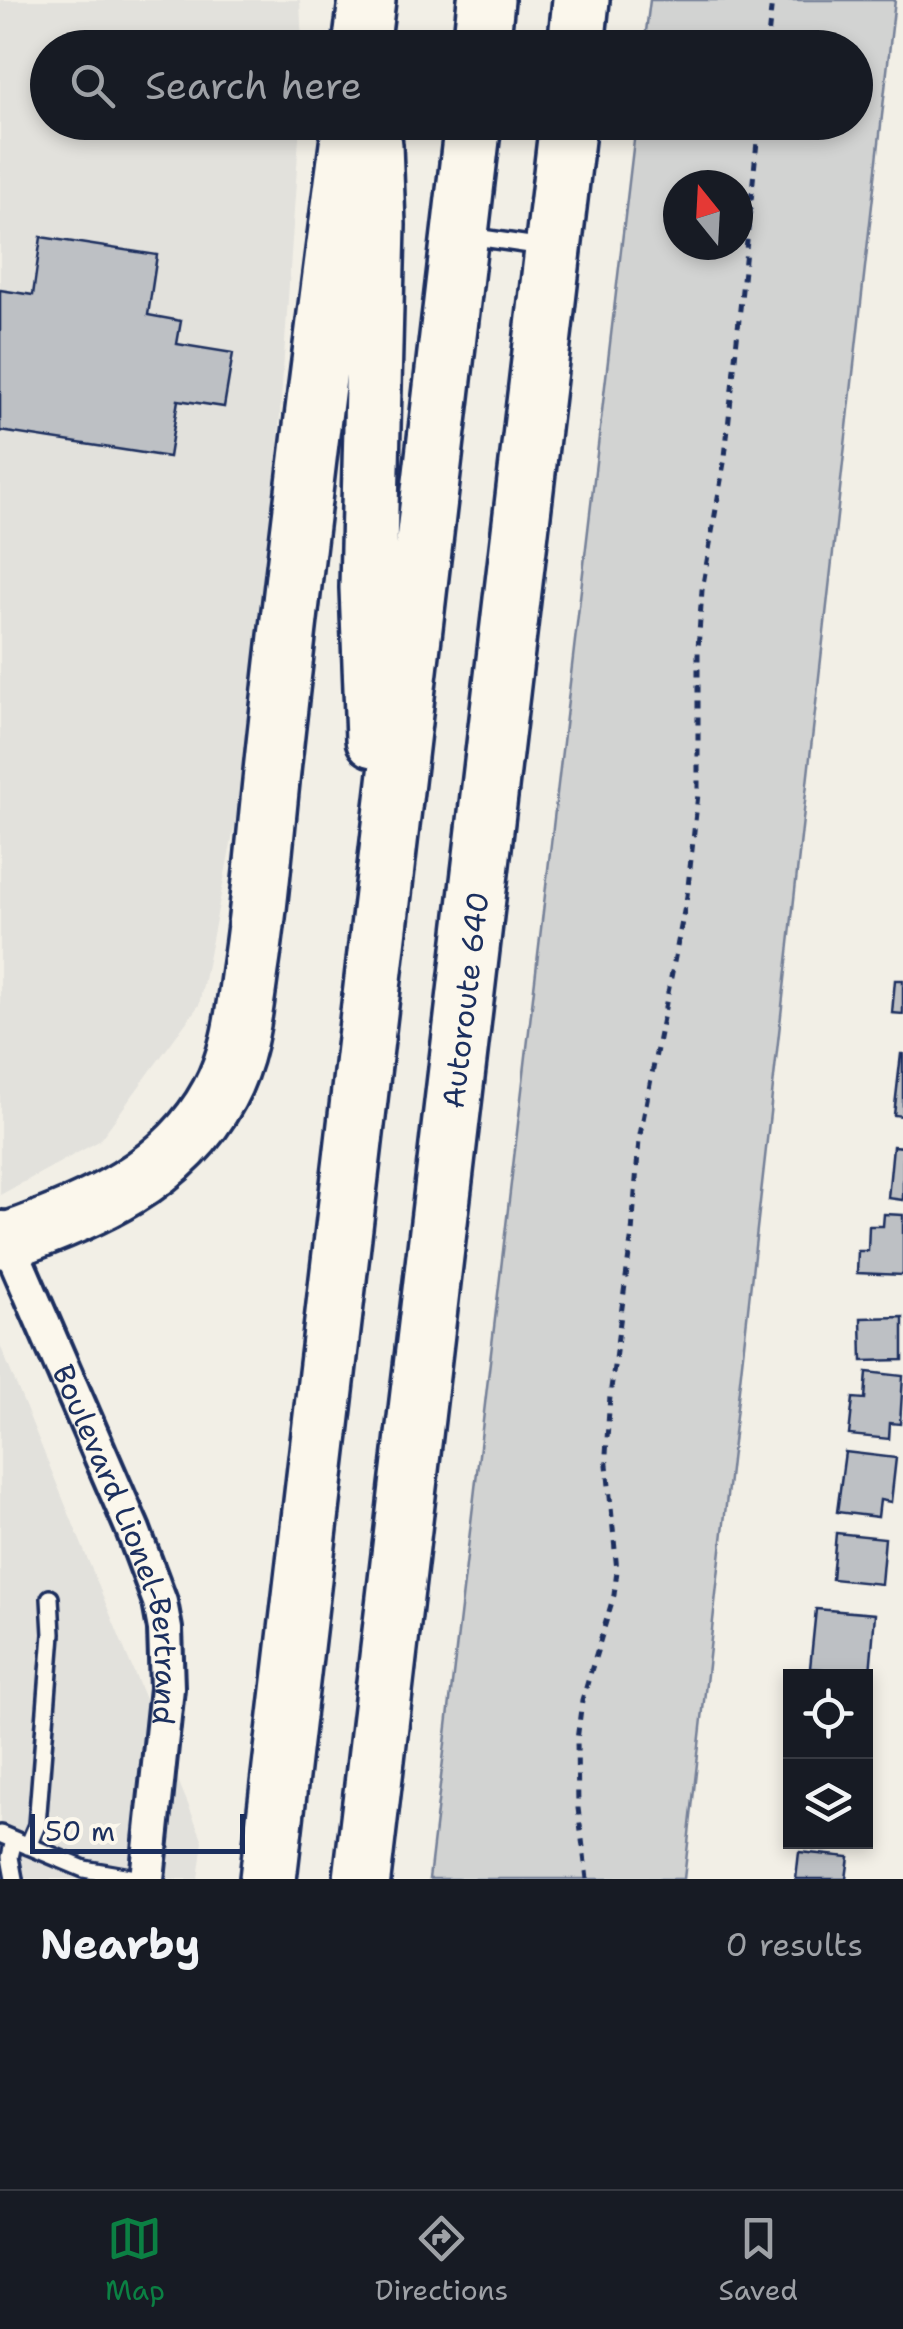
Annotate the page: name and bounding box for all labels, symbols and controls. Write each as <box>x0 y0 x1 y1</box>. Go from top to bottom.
search box <box>30 30 873 140</box>
icon: search <box>65 58 120 113</box>
text: Search here <box>145 60 362 111</box>
north arrow <box>663 170 753 260</box>
street label: Autoroute 640 <box>432 889 498 1111</box>
street label: Boulevard Lionel-Bertrand <box>43 1358 187 1727</box>
map controls <box>783 1669 873 1849</box>
button: locate <box>783 1669 873 1759</box>
button: layers <box>783 1759 873 1849</box>
scale bar <box>30 1809 245 1854</box>
text: 50 m <box>45 1812 115 1850</box>
text: Nearby <box>40 1916 200 1972</box>
text: 0 results <box>726 1923 863 1966</box>
tab: Map <box>105 2211 165 2309</box>
tab: Directions <box>375 2211 508 2309</box>
tab: Saved <box>718 2211 798 2309</box>

